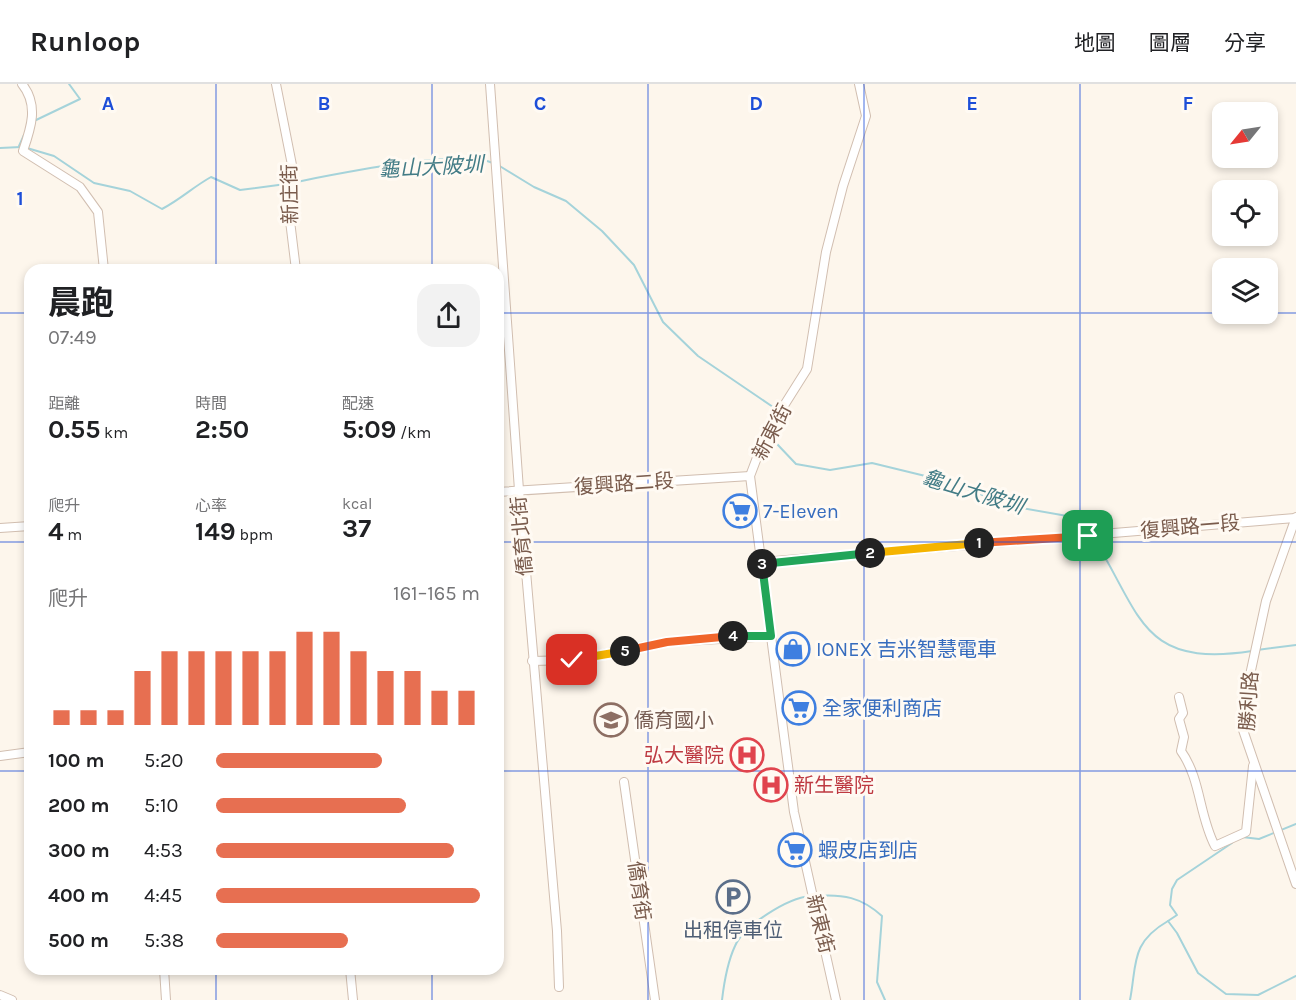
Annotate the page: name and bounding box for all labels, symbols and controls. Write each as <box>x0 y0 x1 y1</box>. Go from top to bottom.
text: Runloop <box>30 25 140 58</box>
text: 地圖 <box>1074 31 1116 55</box>
text: 圖層 <box>1149 31 1191 55</box>
text: 分享 <box>1224 31 1266 55</box>
text: A <box>102 92 115 115</box>
text: B <box>318 92 330 115</box>
text: C <box>534 92 546 115</box>
text: D <box>749 92 763 115</box>
text: E <box>966 92 978 115</box>
text: F <box>1183 92 1194 115</box>
north arrow <box>1212 102 1278 168</box>
map controls <box>1212 102 1278 324</box>
water label: 龜山大陂圳 <box>378 152 487 182</box>
street label: 新庄街 <box>278 164 302 224</box>
button: locate <box>1212 180 1278 246</box>
text: 1 <box>16 187 24 210</box>
button: layers <box>1212 258 1278 324</box>
text: 晨跑 <box>48 284 114 322</box>
button: share <box>417 284 480 347</box>
text: 07:49 <box>48 326 97 349</box>
text: 距離 <box>48 394 80 413</box>
text: 時間 <box>195 394 227 413</box>
text: 配速 <box>342 394 374 413</box>
street label: 新東街 <box>748 400 796 464</box>
text: 0.55 <box>48 414 100 445</box>
text: 2:50 <box>195 414 249 445</box>
text: 5:09 <box>342 414 396 445</box>
text: km <box>100 423 128 442</box>
text: /km <box>396 423 431 442</box>
water label: 龜山大陂圳 <box>919 465 1030 520</box>
street label: 復興路二段 <box>573 469 675 499</box>
supermarket icon: 7-Eleven <box>722 493 758 529</box>
text: kcal <box>342 494 373 513</box>
street label: 僑育北街 <box>507 495 537 577</box>
text: 爬升 <box>48 496 80 515</box>
text: 心率 <box>195 496 227 515</box>
place label: 7-Eleven <box>763 500 839 523</box>
pin <box>1062 510 1113 561</box>
street label: 復興路一段 <box>1139 511 1241 543</box>
text: 37 <box>342 513 371 544</box>
text: 4 <box>48 516 63 547</box>
text: 149 <box>195 516 236 547</box>
icon: arrive <box>1071 519 1104 552</box>
text: m <box>63 525 82 544</box>
text: bpm <box>236 525 273 544</box>
pin: 1 <box>964 528 994 558</box>
text: 1 <box>976 533 982 552</box>
pin: 2 <box>855 538 885 568</box>
text: 2 <box>865 543 875 562</box>
pin: 3 <box>747 549 777 579</box>
text: 3 <box>757 554 767 573</box>
text: 161–165 m <box>393 582 480 605</box>
text: 爬升 <box>48 587 88 610</box>
pin: 4 <box>718 621 748 651</box>
text: 4 <box>728 626 738 645</box>
shop icon: IONEX 吉米智慧電車 <box>775 631 811 667</box>
pin <box>546 634 597 685</box>
pin: 5 <box>610 636 640 666</box>
place label: IONEX 吉米智慧電車 <box>816 638 997 661</box>
text: 5 <box>620 641 630 660</box>
icon: check <box>555 643 588 676</box>
street label: 勝利路 <box>1235 670 1263 732</box>
supermarket icon: 全家便利商店 <box>781 690 817 726</box>
place label: 全家便利商店 <box>822 697 942 720</box>
school or university icon: 僑育國小 <box>593 702 629 738</box>
place label: 僑育國小 <box>634 709 714 732</box>
hospital icon: 弘大醫院 <box>729 737 765 773</box>
place label: 弘大醫院 <box>644 744 724 767</box>
text: 100 m <box>48 749 104 772</box>
text: 5:20 <box>144 749 183 772</box>
hospital icon: 新生醫院 <box>753 767 789 803</box>
place label: 新生醫院 <box>794 774 874 797</box>
text: 200 m <box>48 794 109 817</box>
text: 5:10 <box>144 794 178 817</box>
supermarket icon: 蝦皮店到店 <box>777 832 813 868</box>
text: 300 m <box>48 839 110 862</box>
text: 4:53 <box>144 839 183 862</box>
place label: 蝦皮店到店 <box>818 839 918 862</box>
street label: 僑育街 <box>623 860 655 922</box>
parking icon: 出租停車位 <box>715 879 751 915</box>
text: 400 m <box>48 884 109 907</box>
text: 4:45 <box>144 884 182 907</box>
street label: 新東街 <box>802 892 838 956</box>
place label: 出租停車位 <box>683 919 783 942</box>
text: 500 m <box>48 929 109 952</box>
text: 5:38 <box>144 929 184 952</box>

